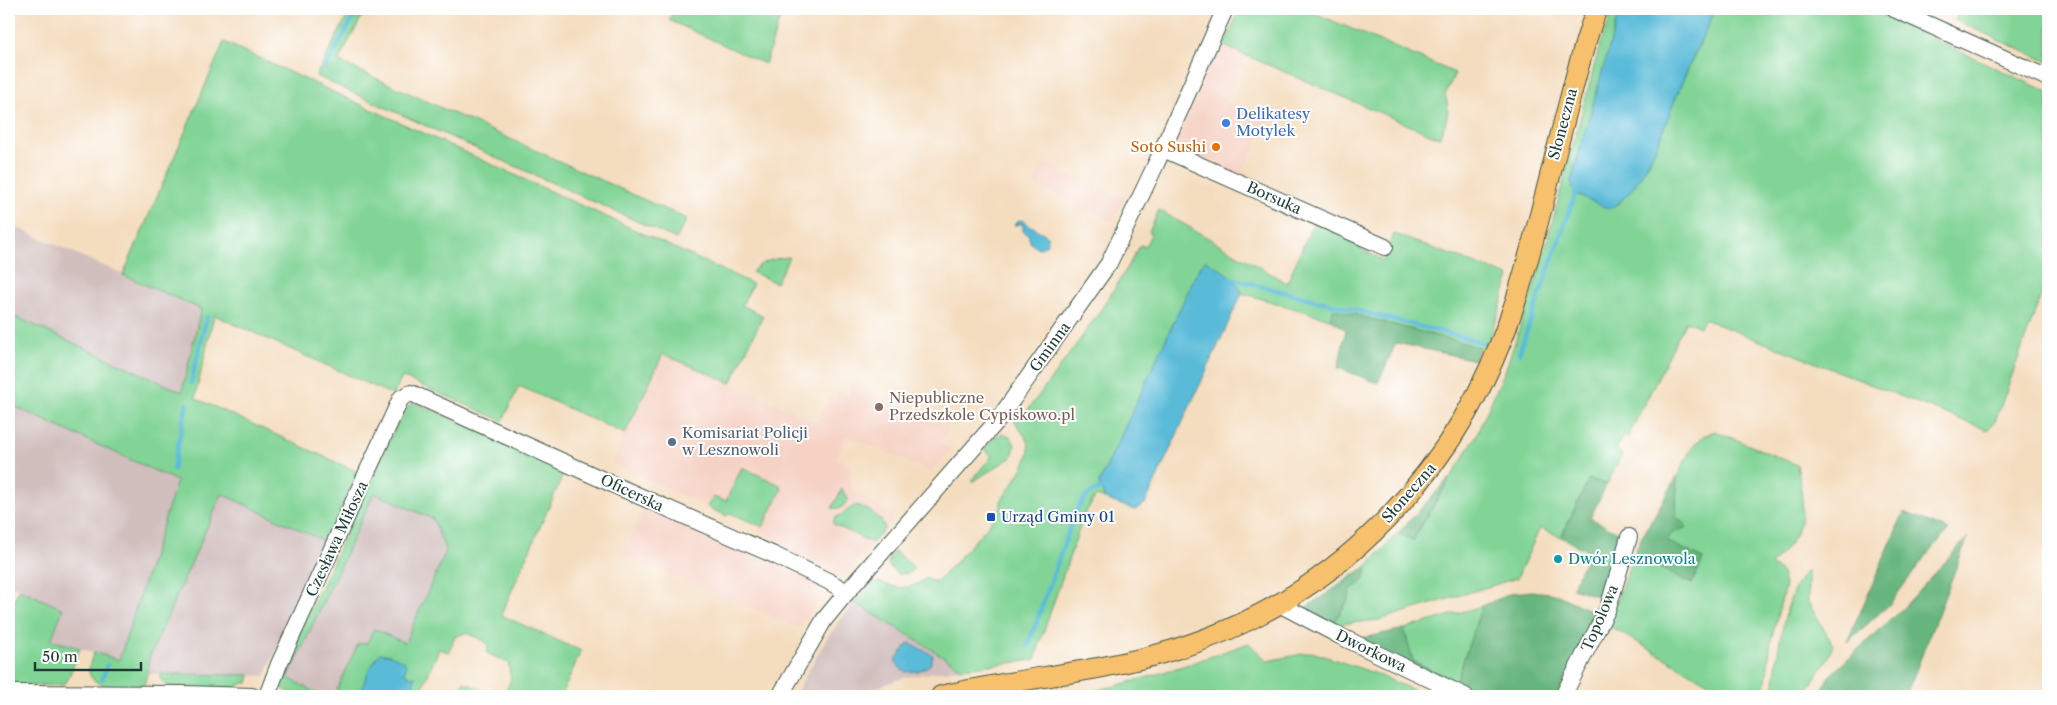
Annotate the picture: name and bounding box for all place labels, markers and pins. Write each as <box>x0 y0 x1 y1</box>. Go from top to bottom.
place label: Delikatesy Motylek <box>1236 104 1311 140</box>
marker: Delikatesy Motylek <box>1220 117 1232 129</box>
place label: Soto Sushi <box>1131 137 1206 156</box>
marker: Soto Sushi <box>1210 141 1222 153</box>
place label: Niepubliczne Przedszkole Cypiskowo.pl <box>889 388 1075 424</box>
marker: Niepubliczne Przedszkole Cypiskowo.pl <box>873 401 885 413</box>
place label: Komisariat Policji w Lesznowoli <box>681 423 808 459</box>
marker: Komisariat Policji w Lesznowoli <box>666 436 678 448</box>
place label: Urząd Gminy 01 <box>1001 507 1115 526</box>
marker: Urząd Gminy 01 <box>985 511 997 523</box>
place label: Dwór Lesznowola <box>1568 549 1696 568</box>
marker: Dwór Lesznowola <box>1552 553 1564 565</box>

